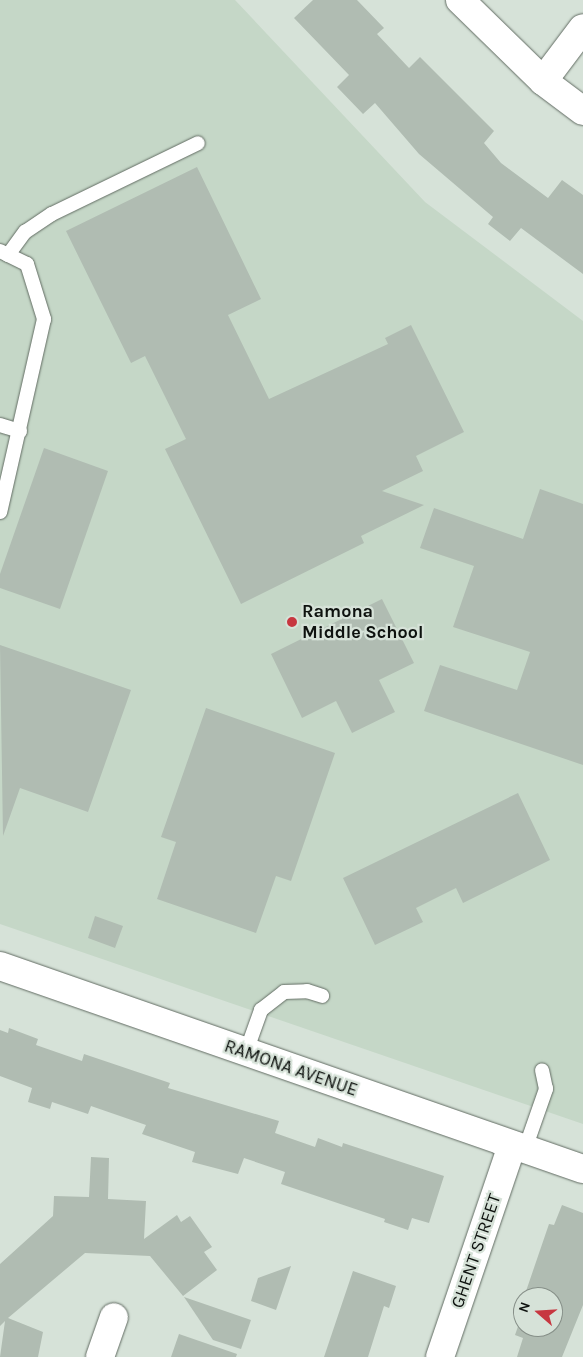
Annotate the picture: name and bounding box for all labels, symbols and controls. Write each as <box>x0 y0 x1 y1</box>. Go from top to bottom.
place label: Ramona Middle School <box>302 601 423 644</box>
marker: Ramona Middle School <box>286 616 298 628</box>
street label: RAMONA AVENUE <box>222 1035 360 1101</box>
street label: GHENT STREET <box>446 1191 506 1311</box>
north arrow <box>513 1287 563 1337</box>
text: N <box>515 1300 534 1315</box>

